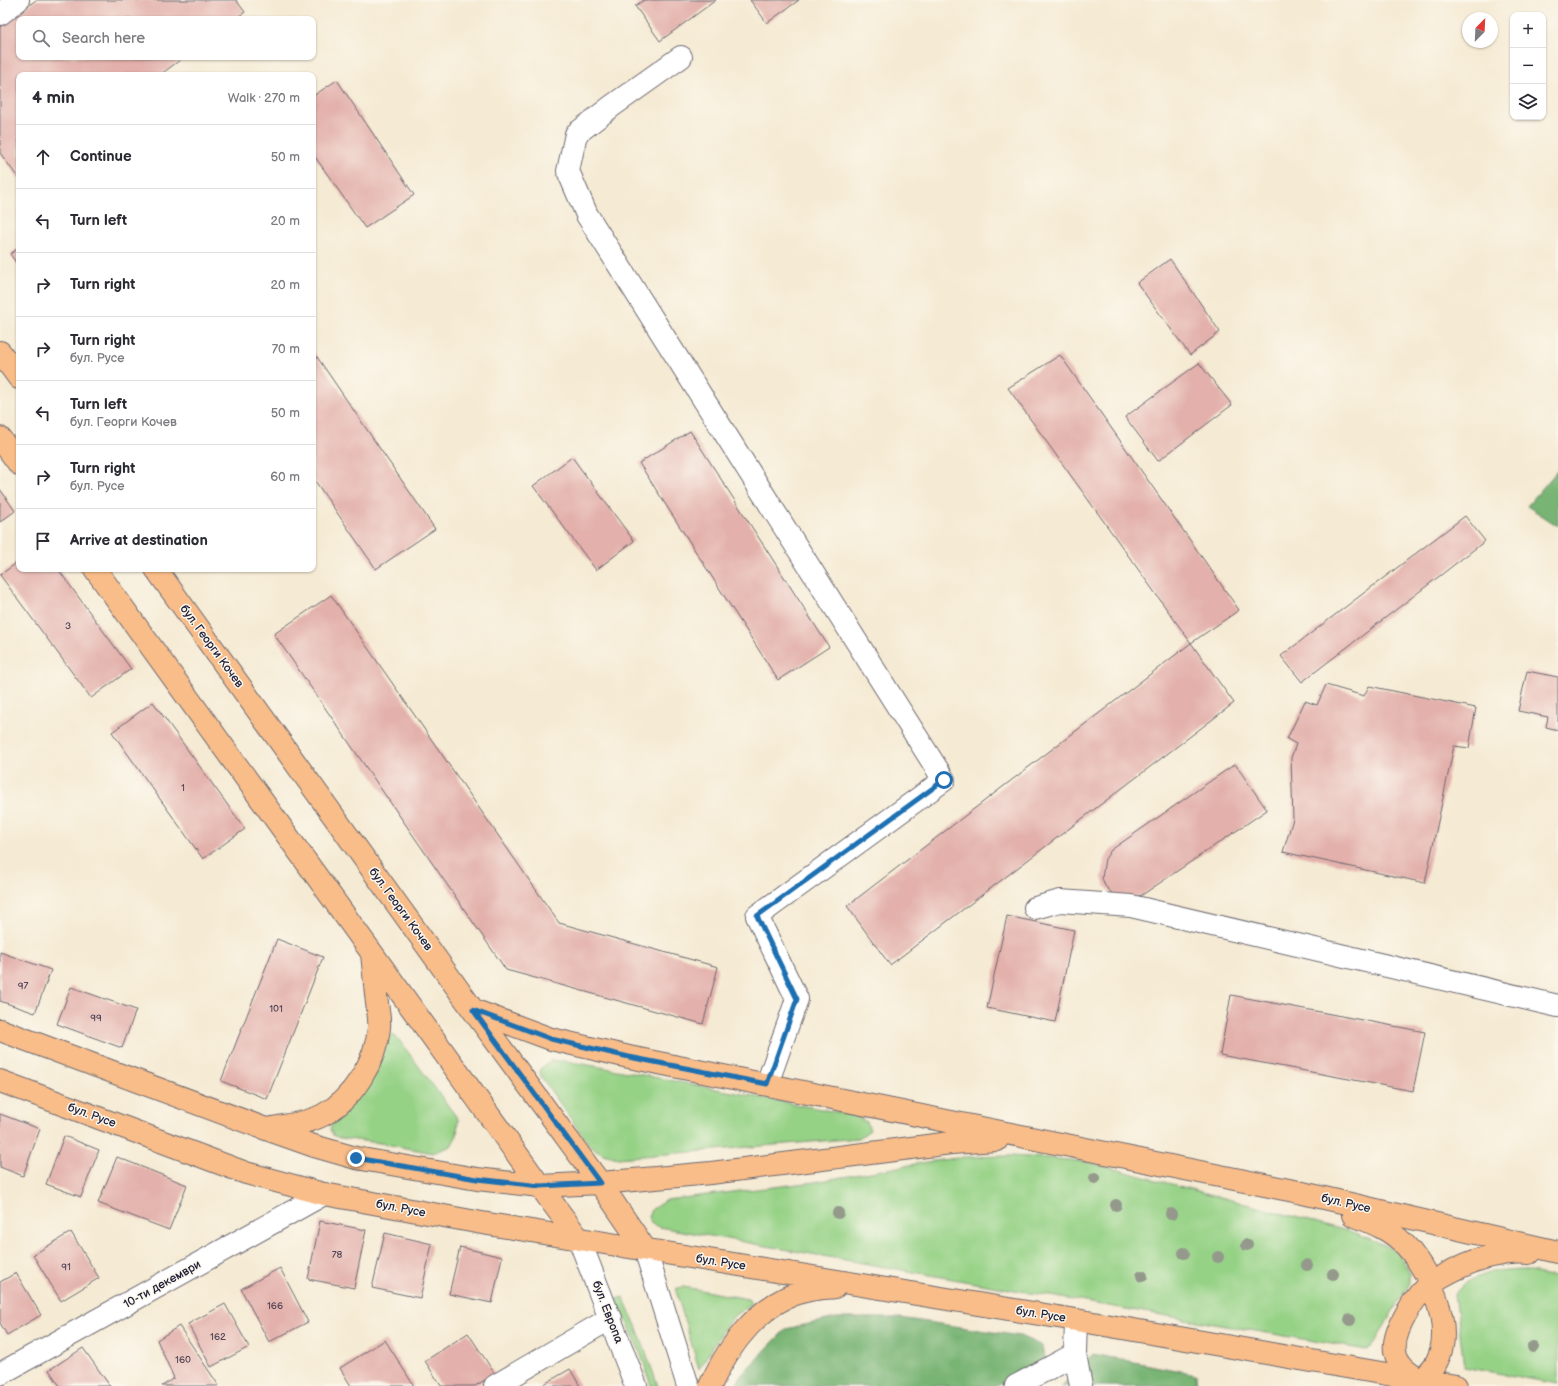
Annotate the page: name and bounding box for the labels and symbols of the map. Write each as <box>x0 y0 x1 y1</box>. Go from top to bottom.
north arrow <box>1462 12 1498 48</box>
street label: бул. Георги Кочев <box>177 602 247 691</box>
house number: 3 <box>65 620 71 632</box>
route start <box>935 771 953 789</box>
house number: 1 <box>181 782 185 794</box>
street label: бул. Георги Кочев <box>366 865 436 954</box>
house number: 97 <box>18 980 28 992</box>
house number: 101 <box>269 1003 283 1015</box>
house number: 99 <box>90 1012 102 1024</box>
street label: бул. Русе <box>66 1100 118 1131</box>
route end <box>347 1149 365 1167</box>
street label: бул. Русе <box>1320 1191 1372 1217</box>
street label: бул. Русе <box>375 1196 427 1221</box>
house number: 78 <box>332 1249 343 1261</box>
street label: бул. Русе <box>695 1251 747 1274</box>
street label: 10-ти декември <box>121 1257 204 1312</box>
house number: 91 <box>61 1261 71 1273</box>
street label: бул. Европа <box>589 1279 626 1346</box>
house number: 166 <box>267 1300 283 1312</box>
street label: бул. Русе <box>1015 1303 1067 1326</box>
house number: 162 <box>210 1331 226 1343</box>
house number: 160 <box>175 1354 191 1366</box>

